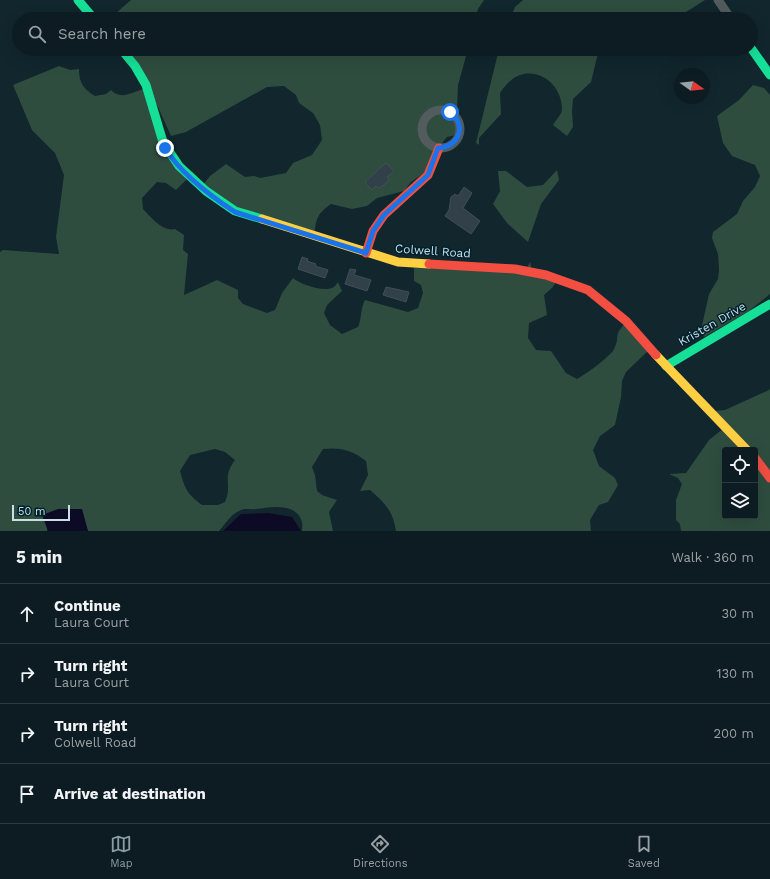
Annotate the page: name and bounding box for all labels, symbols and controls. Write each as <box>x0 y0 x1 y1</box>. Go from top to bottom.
search box <box>12 12 758 56</box>
icon: search <box>26 23 48 45</box>
text: Search here <box>58 25 146 43</box>
north arrow <box>674 68 710 104</box>
route start <box>441 103 459 121</box>
route end <box>156 139 174 157</box>
street label: Colwell Road <box>395 241 471 261</box>
street label: Kristen Drive <box>676 299 748 349</box>
map controls <box>722 447 758 519</box>
button: locate <box>722 447 758 483</box>
button: layers <box>722 483 758 519</box>
scale bar <box>12 503 70 522</box>
text: 50 m <box>18 505 45 518</box>
text: 5 min <box>16 547 62 567</box>
text: Walk · 360 m <box>671 550 754 565</box>
text: Continue <box>54 597 121 615</box>
icon: ahead <box>16 603 38 625</box>
text: 30 m <box>722 606 754 621</box>
text: Laura Court <box>54 615 129 630</box>
text: Turn right <box>54 657 127 675</box>
icon: right <box>16 663 38 685</box>
text: 130 m <box>716 666 754 681</box>
text: Laura Court <box>54 675 129 690</box>
text: Turn right <box>54 717 127 735</box>
icon: right <box>16 723 38 745</box>
text: 200 m <box>713 726 754 741</box>
text: Colwell Road <box>54 735 136 750</box>
icon: arrive <box>16 783 38 805</box>
text: Arrive at destination <box>54 785 206 803</box>
tab: Map <box>110 833 133 870</box>
tab: Directions <box>353 833 407 870</box>
tab: Saved <box>628 833 660 870</box>

